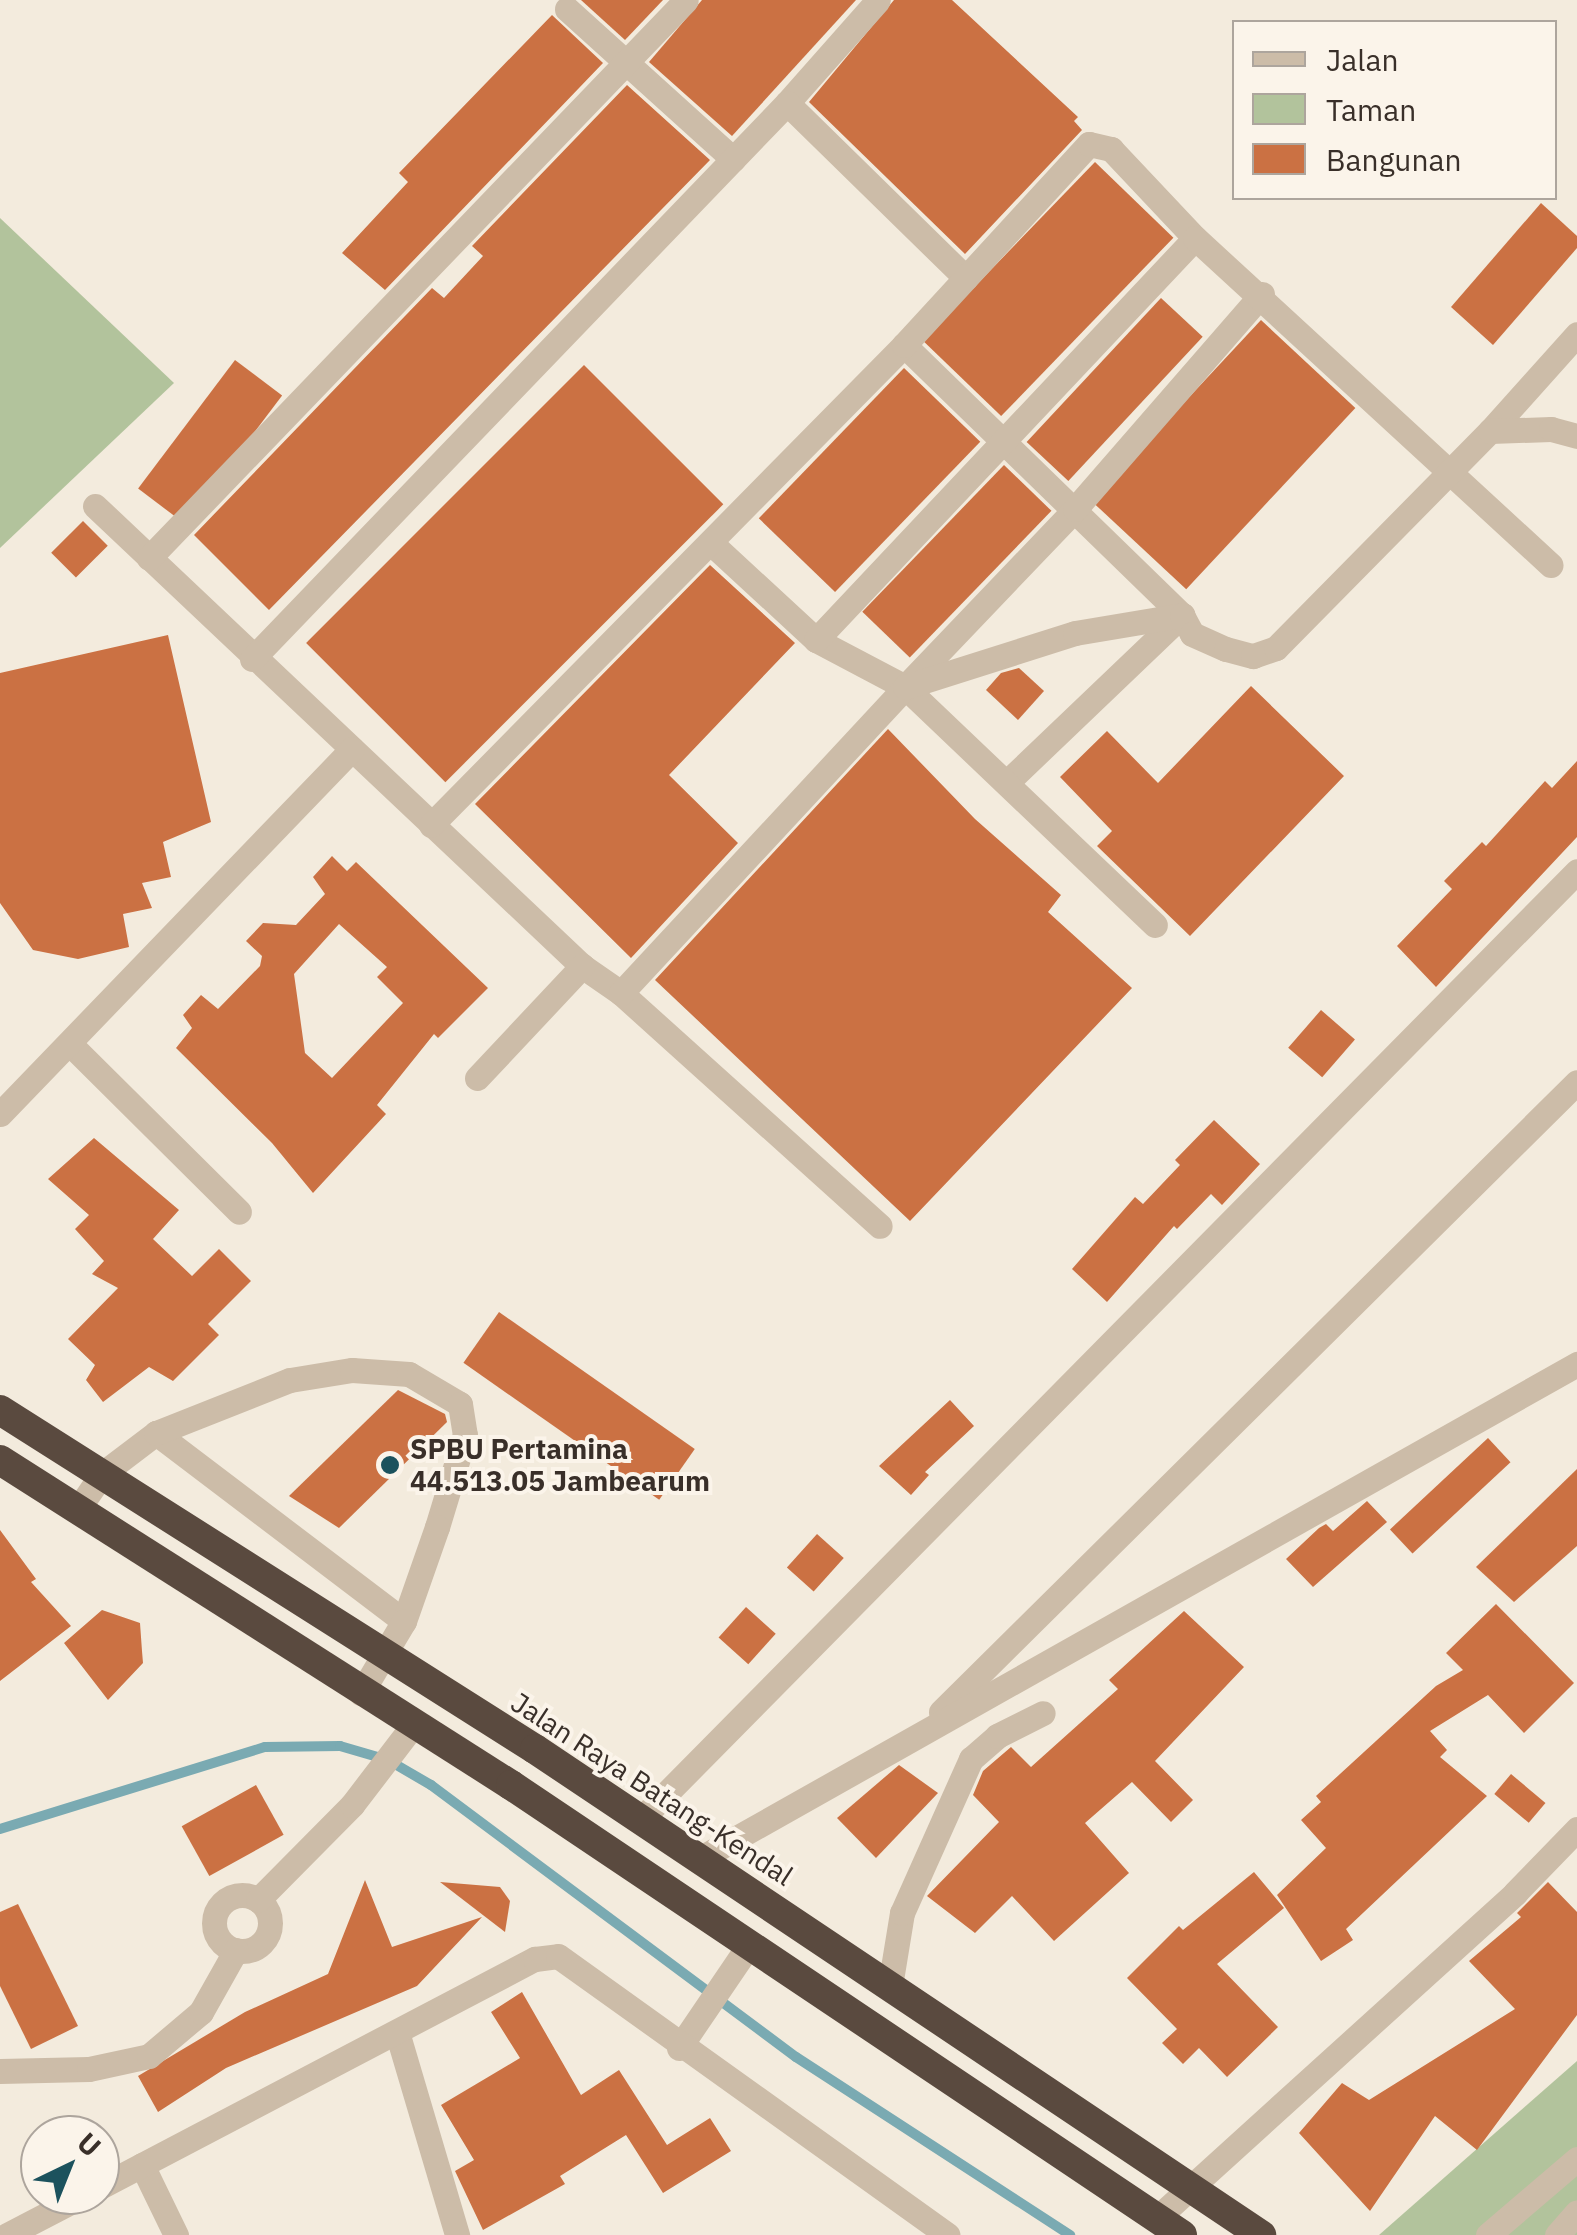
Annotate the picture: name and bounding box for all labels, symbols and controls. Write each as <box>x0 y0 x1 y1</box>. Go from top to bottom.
legend <box>1232 20 1557 200</box>
text: Jalan <box>1326 40 1399 79</box>
text: Taman <box>1326 90 1416 129</box>
text: Bangunan <box>1326 140 1462 179</box>
place label: SPBU Pertamina 44.513.05 Jambearum <box>410 1432 710 1498</box>
marker: SPBU Pertamina 44.513.05 Jambearum <box>379 1454 401 1476</box>
street label: Jalan Raya Batang-Kendal <box>505 1685 799 1893</box>
north arrow <box>20 2115 120 2215</box>
text: U <box>70 2124 109 2164</box>

